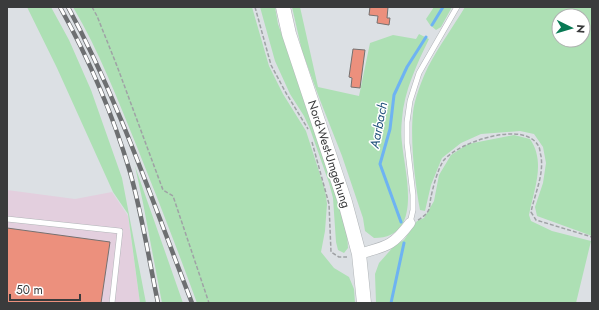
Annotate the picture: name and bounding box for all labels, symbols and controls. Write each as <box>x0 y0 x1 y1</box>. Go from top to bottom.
north arrow <box>551 8 591 48</box>
text: N <box>573 24 589 34</box>
street label: Nord-West-Umgehung <box>303 98 355 210</box>
water label: Aarbach <box>365 100 392 151</box>
scale bar <box>10 276 80 302</box>
text: 50 m <box>16 281 43 299</box>

